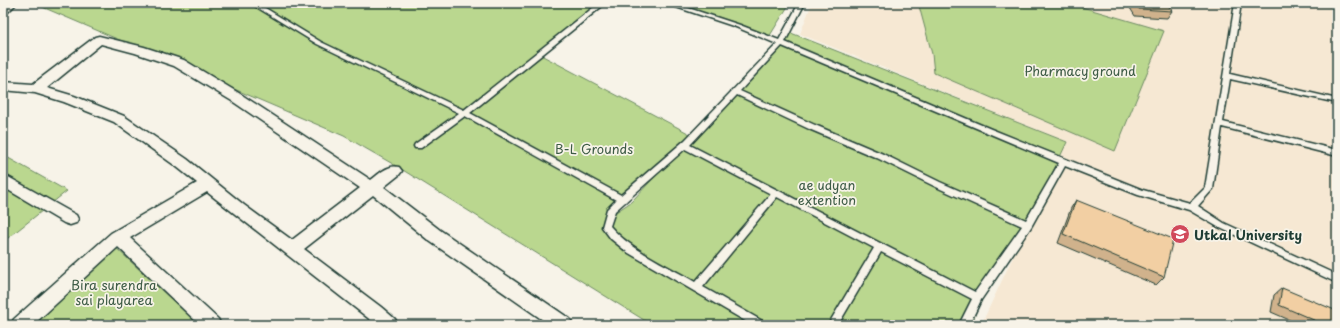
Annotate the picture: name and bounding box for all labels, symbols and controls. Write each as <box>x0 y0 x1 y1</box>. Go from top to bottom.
park label: Pharmacy ground <box>1024 61 1136 80</box>
park label: B-L Grounds <box>555 139 633 158</box>
park label: ae udyan extention <box>798 175 856 209</box>
school or university icon: Utkal University <box>1169 223 1191 245</box>
place label: Utkal University <box>1194 225 1302 244</box>
park label: Bira surendra sai playarea <box>71 275 157 309</box>

